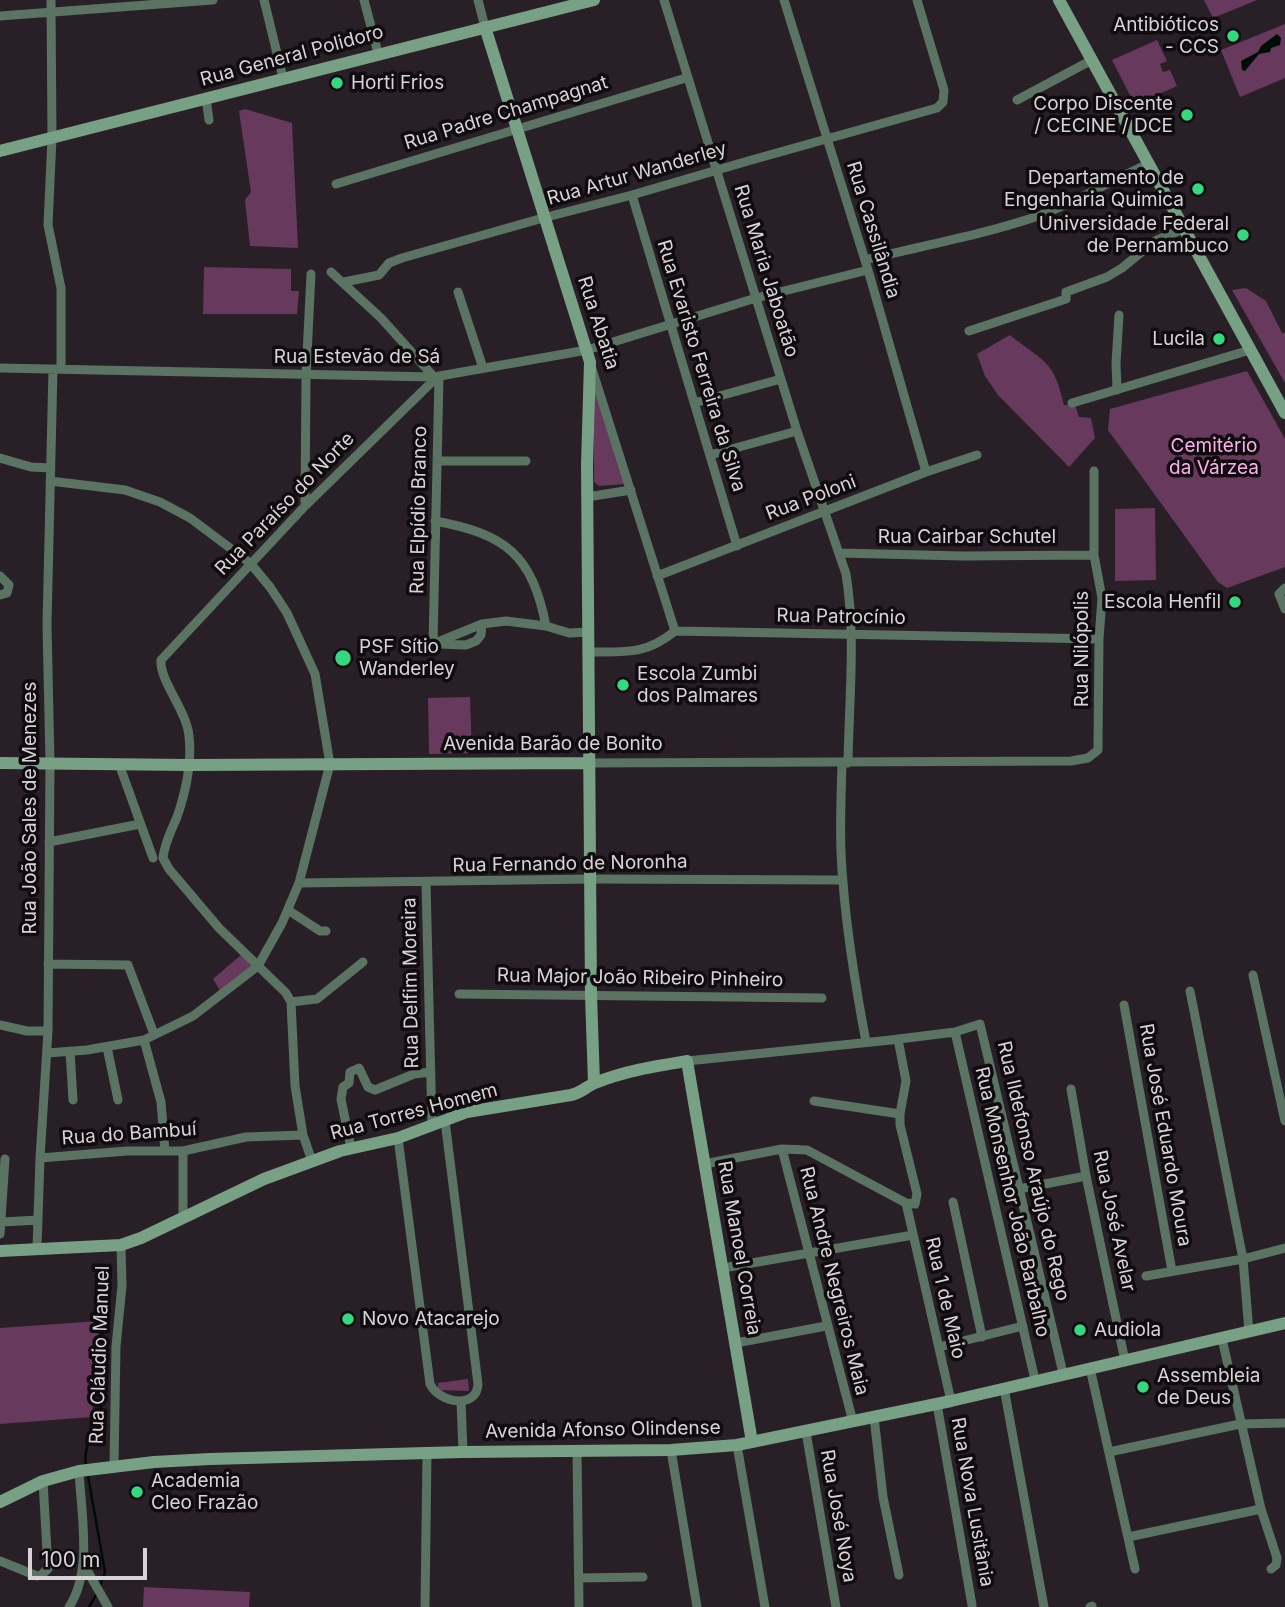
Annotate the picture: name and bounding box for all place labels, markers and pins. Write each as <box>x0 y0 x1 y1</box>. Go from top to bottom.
place label: Antibióticos - CCS <box>1113 14 1219 58</box>
marker: Antibióticos - CCS <box>1225 28 1241 44</box>
place label: Horti Frios <box>351 72 444 94</box>
marker: Horti Frios <box>329 75 345 91</box>
place label: Corpo Discente / CECINE / DCE <box>1033 93 1173 137</box>
marker: Corpo Discente / CECINE / DCE <box>1179 107 1195 123</box>
place label: Departamento de Engenharia Quimica <box>1004 167 1184 211</box>
marker: Departamento de Engenharia Quimica <box>1190 181 1206 197</box>
place label: Universidade Federal de Pernambuco <box>1039 213 1229 257</box>
marker: Universidade Federal de Pernambuco <box>1235 227 1251 243</box>
place label: Lucila <box>1152 328 1205 350</box>
marker: Lucila <box>1211 331 1227 347</box>
place label: Escola Henfil <box>1104 591 1221 613</box>
marker: Escola Henfil <box>1227 594 1243 610</box>
place label: PSF Sítio Wanderley <box>359 636 455 680</box>
marker: PSF Sítio Wanderley <box>333 648 353 668</box>
place label: Escola Zumbi dos Palmares <box>637 663 758 707</box>
marker: Escola Zumbi dos Palmares <box>615 677 631 693</box>
place label: Novo Atacarejo <box>362 1308 500 1330</box>
marker: Novo Atacarejo <box>340 1311 356 1327</box>
place label: Audiola <box>1094 1319 1161 1341</box>
marker: Audiola <box>1072 1322 1088 1338</box>
place label: Assembleia de Deus <box>1157 1365 1260 1409</box>
marker: Assembleia de Deus <box>1135 1379 1151 1395</box>
place label: Academia Cleo Frazão <box>151 1470 258 1514</box>
marker: Academia Cleo Frazão <box>129 1484 145 1500</box>

